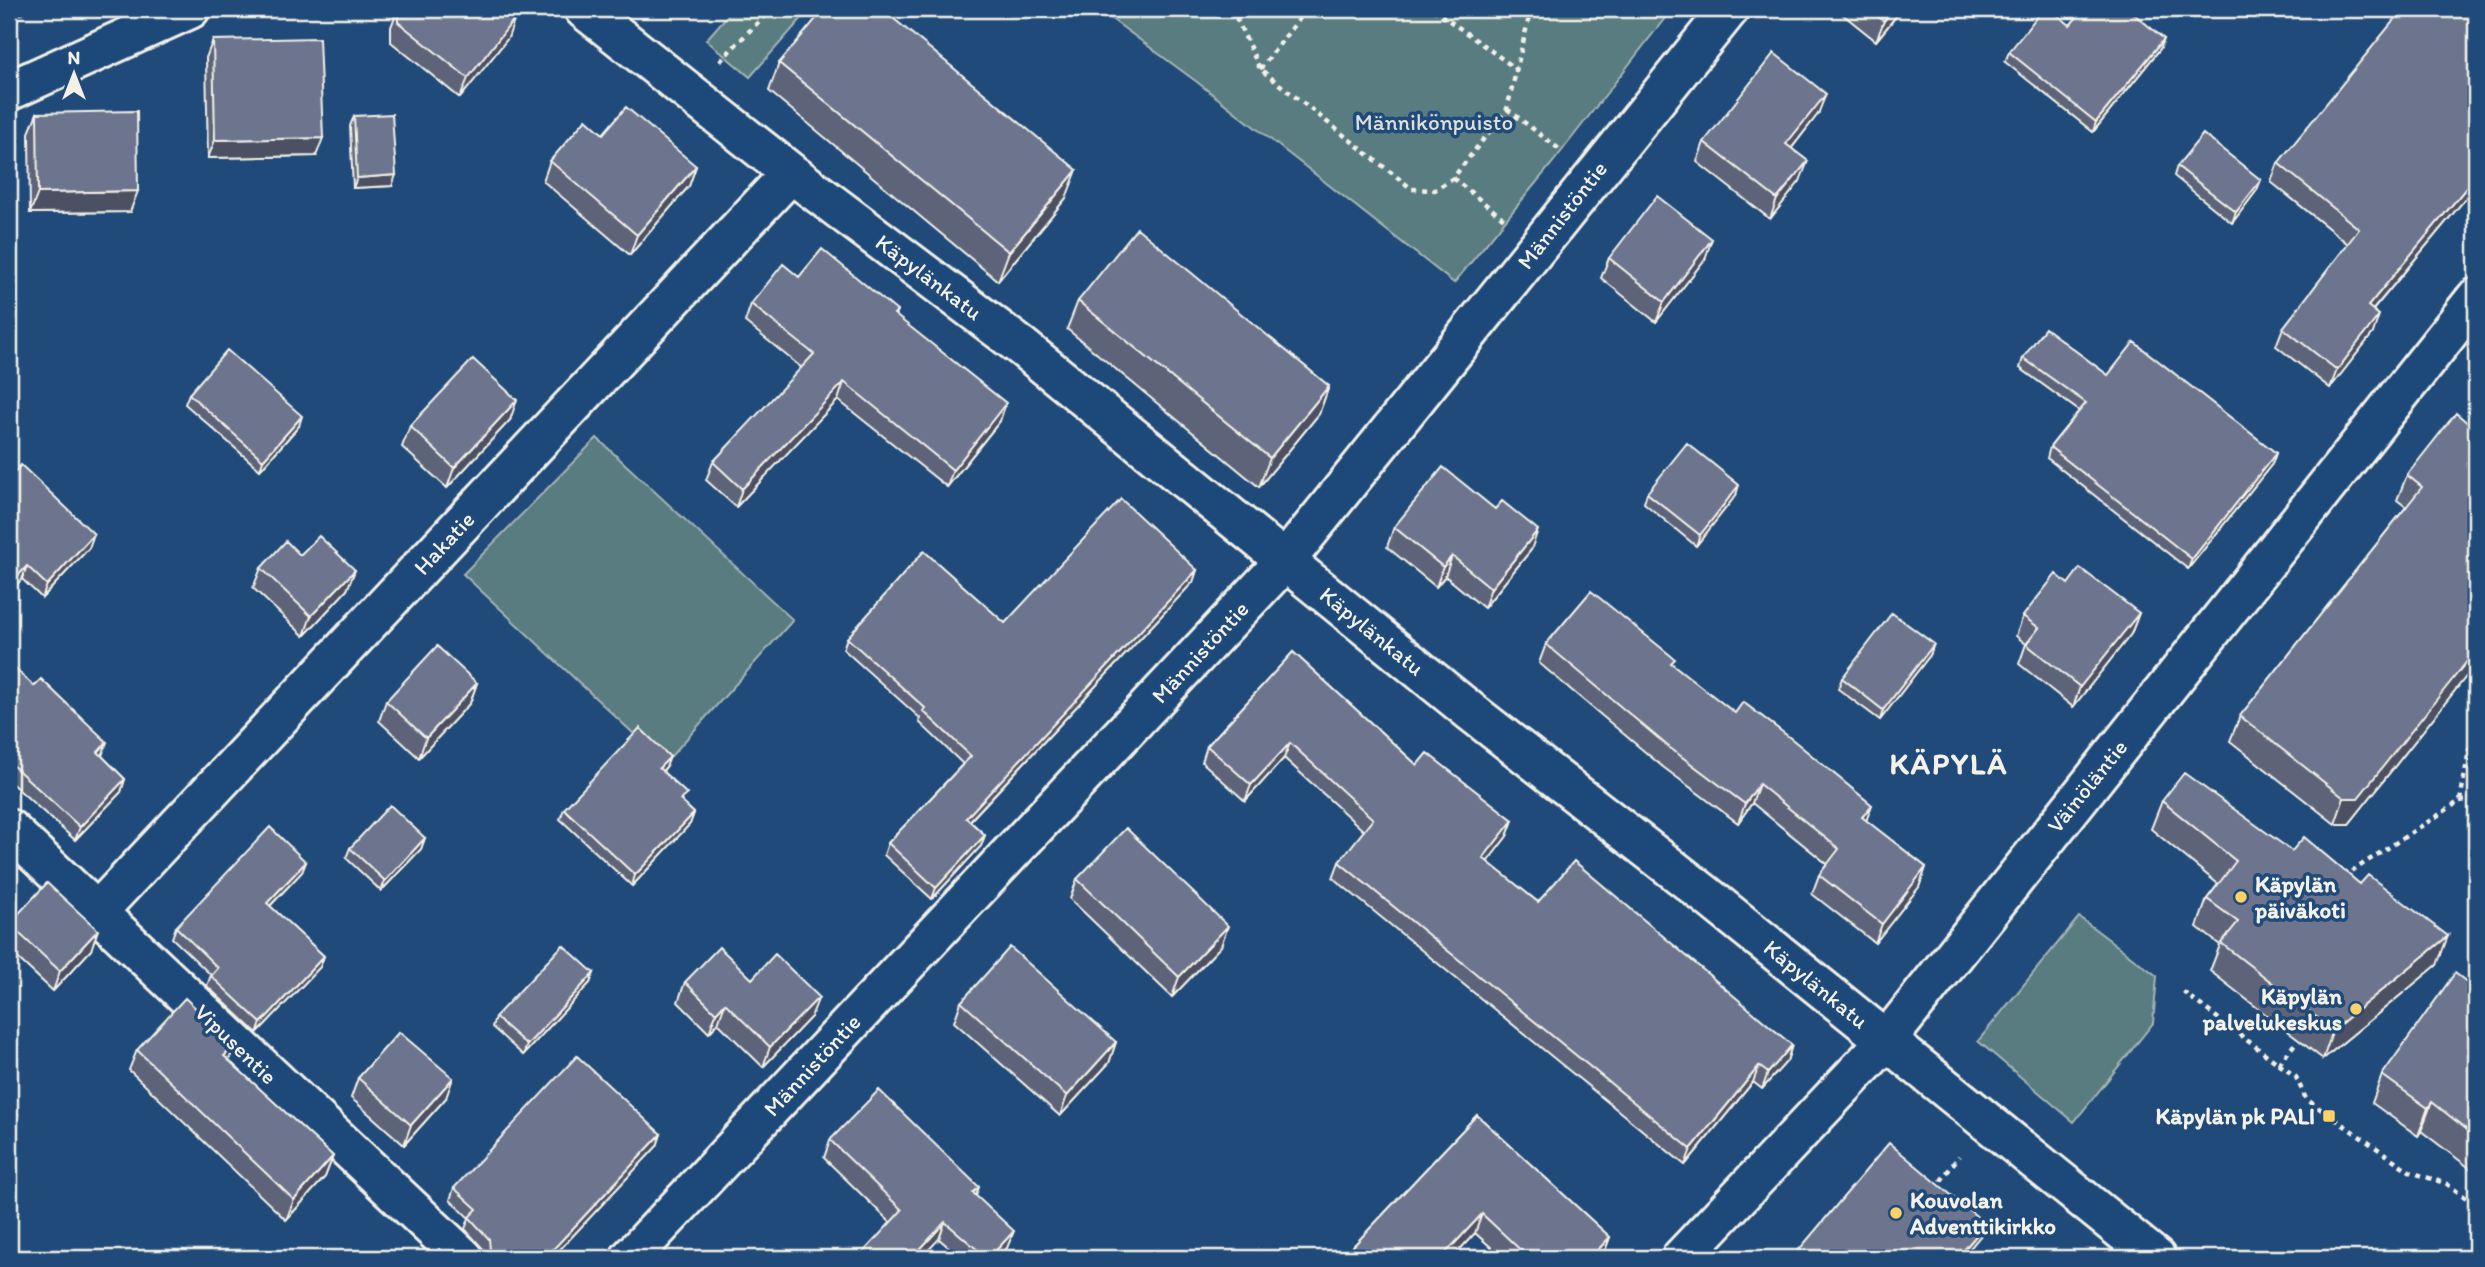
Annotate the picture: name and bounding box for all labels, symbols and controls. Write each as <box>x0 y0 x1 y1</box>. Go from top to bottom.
north arrow <box>38 38 108 108</box>
text: N <box>68 46 80 69</box>
park label: Männikönpuisto <box>1355 108 1513 136</box>
street label: Männistöntie <box>1511 155 1613 275</box>
street label: Käpylänkatu <box>870 228 988 326</box>
street label: Hakatie <box>408 505 480 581</box>
street label: Käpylänkatu <box>1314 580 1430 682</box>
street label: Männistöntie <box>1145 595 1255 709</box>
street label: Väinöläntie <box>2041 734 2133 838</box>
district label: KÄPYLÄ <box>1890 745 2008 782</box>
place label: Käpylän päiväkoti <box>2254 870 2346 924</box>
marker: Käpylän päiväkoti <box>2233 889 2249 905</box>
street label: Käpylänkatu <box>1758 933 1874 1035</box>
place label: Käpylän palvelukeskus <box>2202 982 2343 1036</box>
street label: Vipusentie <box>189 998 283 1090</box>
marker: Käpylän palvelukeskus <box>2348 1001 2364 1017</box>
street label: Männistöntie <box>757 1008 867 1122</box>
place label: Käpylän pk PALI <box>2156 1102 2315 1130</box>
marker: Käpylän pk PALI <box>2321 1108 2337 1124</box>
place label: Kouvolan Adventtikirkko <box>1909 1186 2056 1240</box>
marker: Kouvolan Adventtikirkko <box>1888 1205 1904 1221</box>

